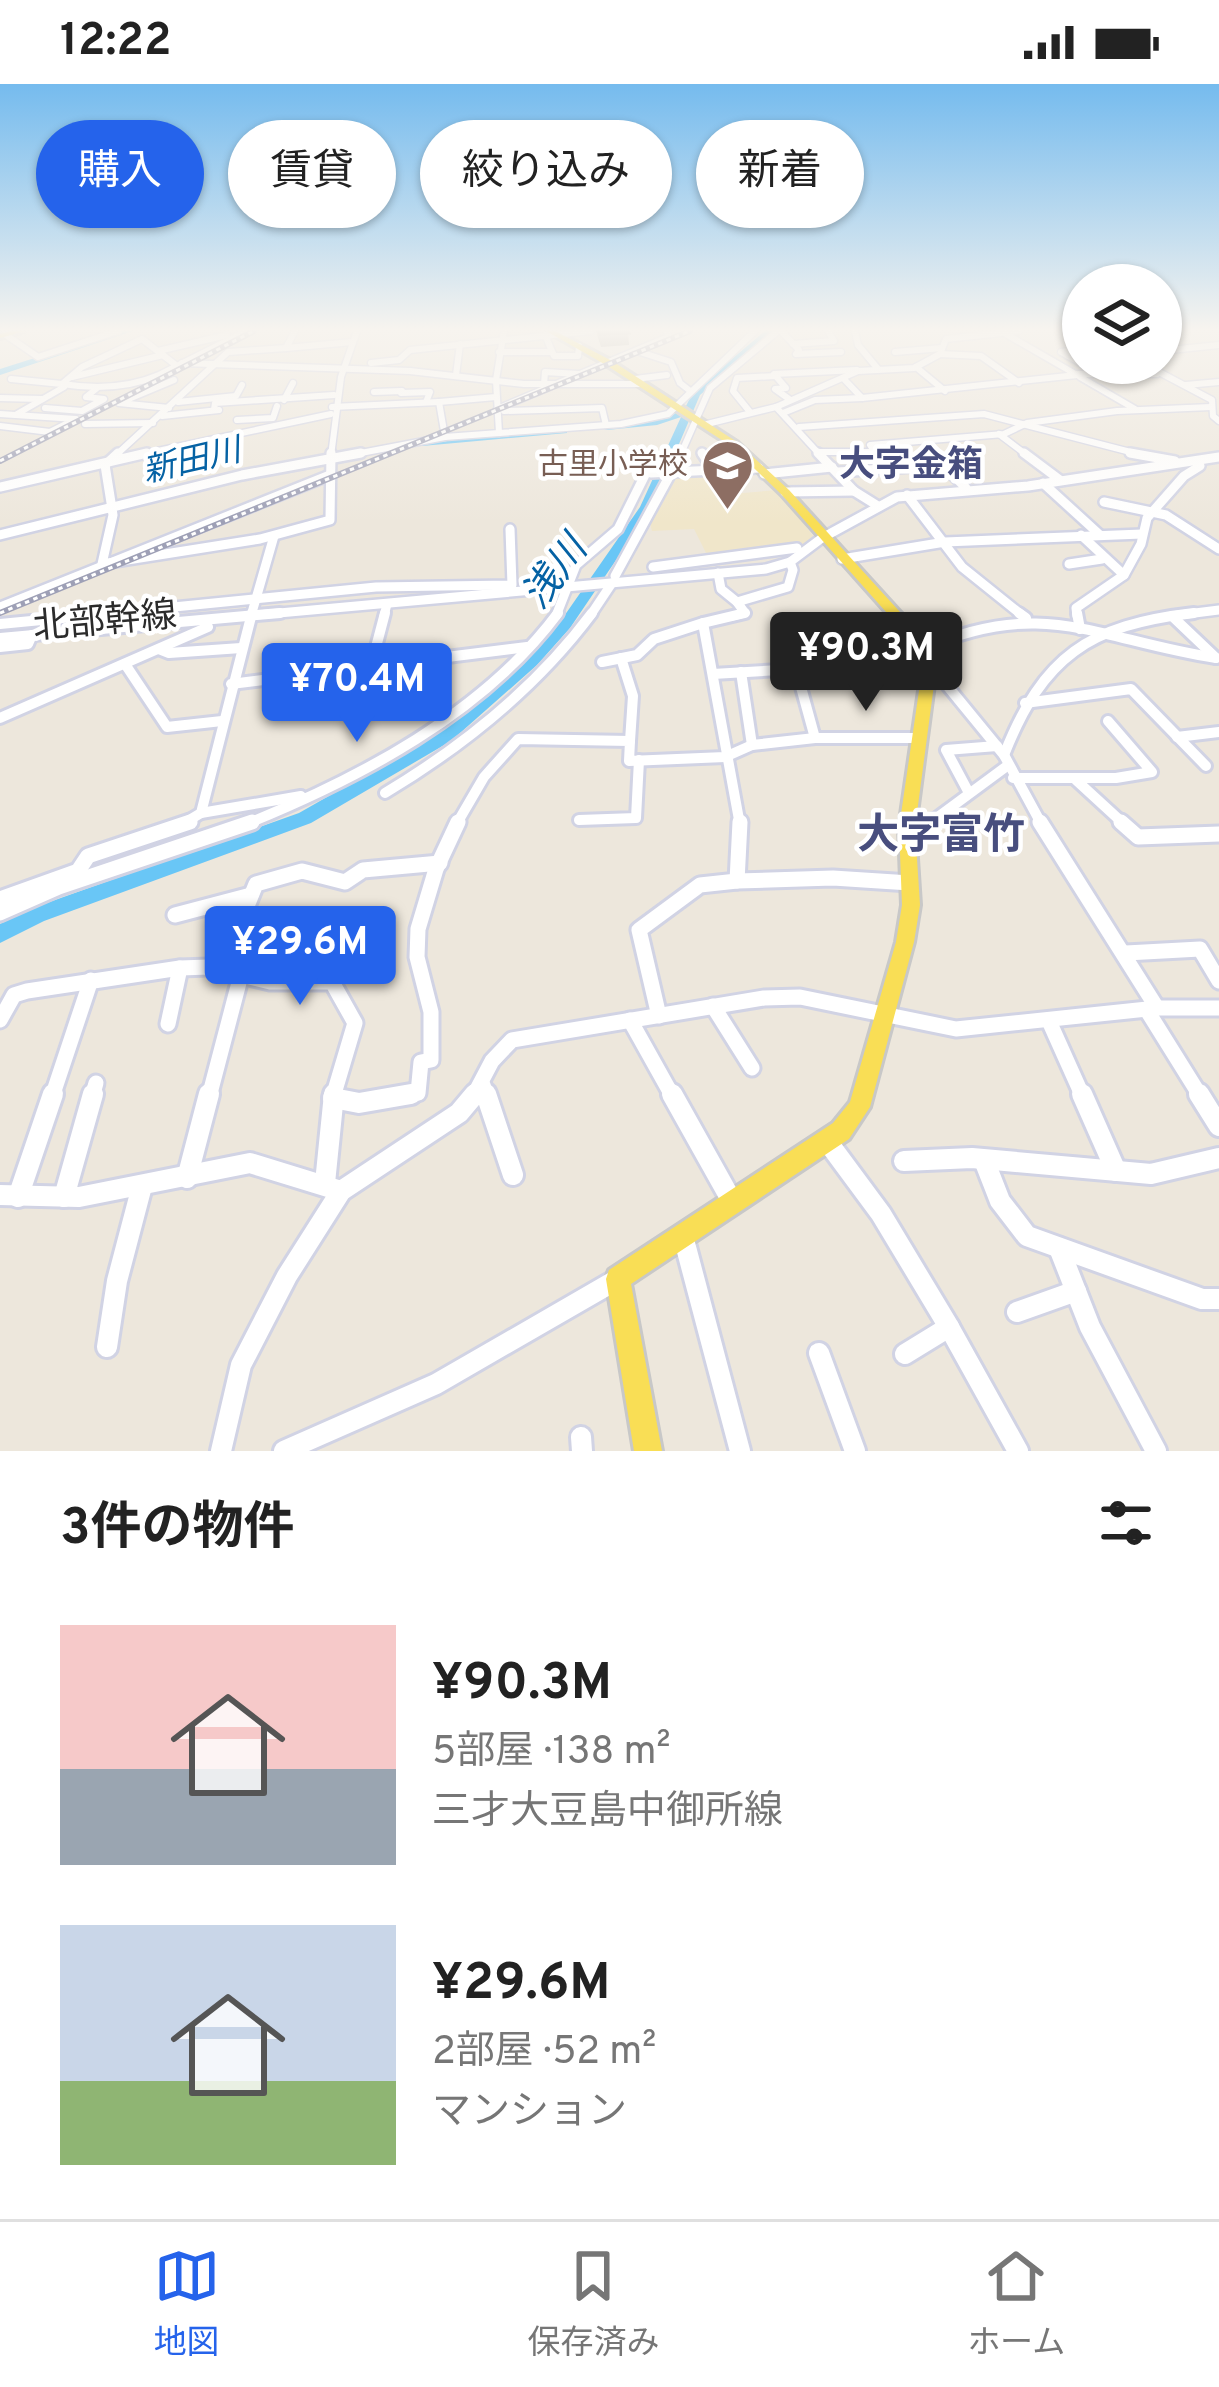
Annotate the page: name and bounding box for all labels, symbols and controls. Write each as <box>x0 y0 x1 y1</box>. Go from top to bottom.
text: 12:22 <box>60 14 172 71</box>
chip: 購入 <box>36 120 204 228</box>
chip: 賃貸 <box>228 120 396 228</box>
chip: 絞り込み <box>420 120 672 228</box>
chip: 新着 <box>696 120 864 228</box>
map controls <box>1062 264 1182 384</box>
button: layers <box>1062 264 1182 384</box>
water label: 新田川 <box>139 431 248 495</box>
school or university icon: 古里小学校 <box>699 438 755 512</box>
district label: 大字金箱 <box>839 444 983 490</box>
place label: 古里小学校 <box>538 448 688 485</box>
water label: 浅川 <box>514 525 602 620</box>
street label: 北部幹線 <box>31 594 179 652</box>
pin: ¥90.3M <box>768 612 964 714</box>
text: ¥90.3M <box>797 626 935 675</box>
pin: ¥70.4M <box>259 643 455 745</box>
text: ¥70.4M <box>289 657 425 706</box>
district label: 大字富竹 <box>857 811 1025 864</box>
pin: ¥29.6M <box>202 906 398 1008</box>
text: ¥29.6M <box>232 920 368 969</box>
icon: filters <box>1093 1490 1159 1556</box>
text: 3件の物件 <box>60 1498 295 1563</box>
text: ¥90.3M <box>432 1653 612 1718</box>
icon: home <box>156 1673 300 1817</box>
text: 5部屋 · 138 m² <box>432 1729 671 1778</box>
text: 三才大豆島中御所線 <box>432 1789 783 1838</box>
text: ¥29.6M <box>432 1953 611 2018</box>
icon: home <box>156 1973 300 2117</box>
text: 2部屋 · 52 m² <box>432 2029 656 2078</box>
text: マンション <box>432 2089 627 2138</box>
tab: 地図 <box>154 2243 220 2366</box>
tab: 保存済み <box>527 2243 659 2366</box>
tab: ホーム <box>967 2243 1065 2366</box>

